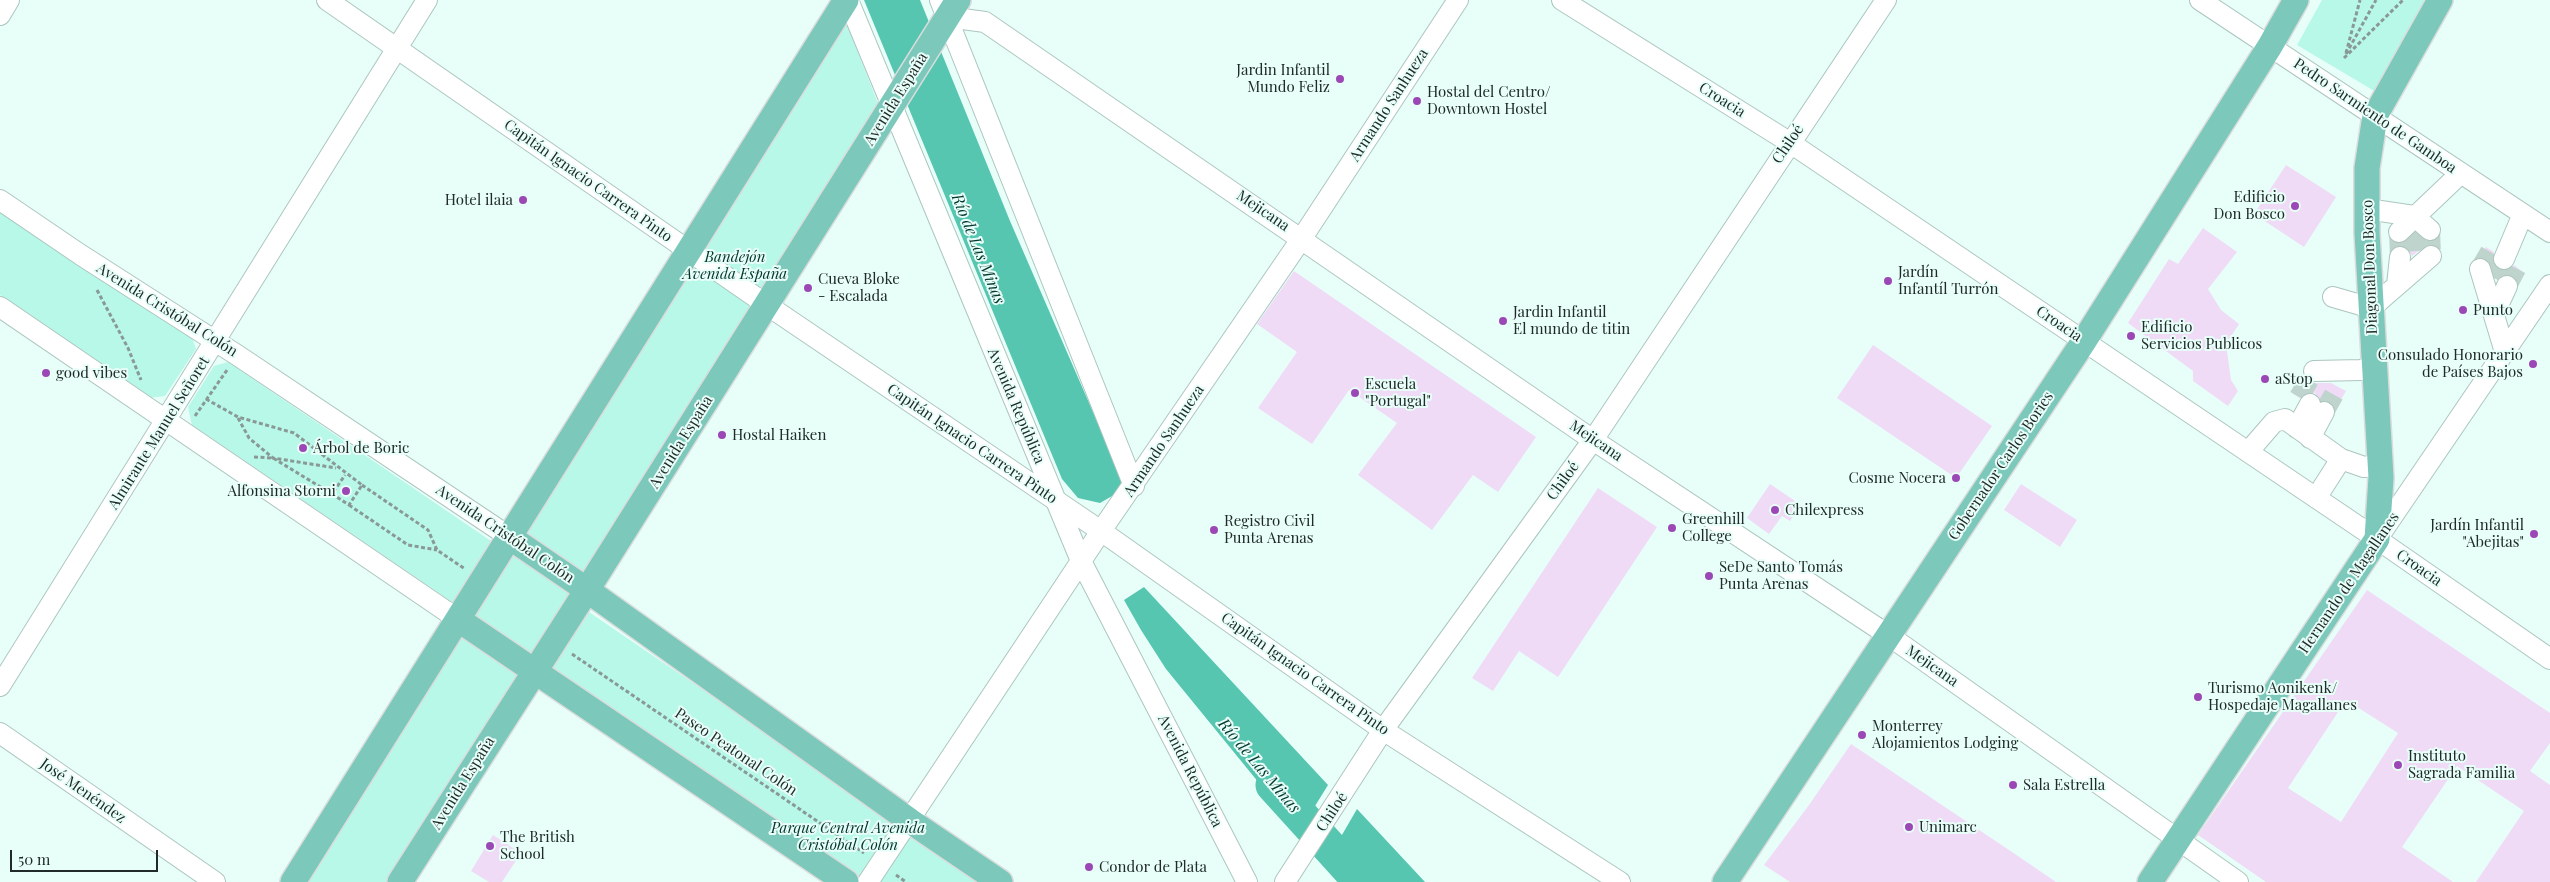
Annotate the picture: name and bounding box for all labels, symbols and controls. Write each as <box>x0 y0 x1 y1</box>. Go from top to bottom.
street label: Armando Sanhueza <box>1346 45 1432 165</box>
street label: Avenida España <box>860 49 932 149</box>
street label: Pedro Sarmiento de Gamboa <box>2290 55 2460 177</box>
place label: Jardin Infantil Mundo Feliz <box>1236 61 1330 96</box>
marker: Jardin Infantil Mundo Feliz <box>1334 73 1346 85</box>
street label: Croacia <box>1695 79 1749 121</box>
place label: Hostal del Centro/ Downtown Hostel <box>1427 83 1550 118</box>
marker: Hostal del Centro/ Downtown Hostel <box>1411 95 1423 107</box>
street label: Capitán Ignacio Carrera Pinto <box>500 116 676 246</box>
street label: Chiloé <box>1768 121 1808 167</box>
street label: Mejicana <box>1233 187 1293 235</box>
place label: Edificio Don Bosco <box>2213 188 2285 223</box>
place label: Hotel ilaia <box>445 191 513 209</box>
water label: Río de Las Minas <box>947 191 1009 307</box>
marker: Hotel ilaia <box>517 194 529 206</box>
street label: Diagonal Don Bosco <box>2359 199 2381 335</box>
marker: Edificio Don Bosco <box>2289 200 2301 212</box>
park label: Bandejón Avenida España <box>683 248 787 283</box>
street label: Avenida Cristóbal Colón <box>93 259 241 361</box>
place label: Jardín Infantíl Turrón <box>1898 263 1998 298</box>
place label: Cueva Bloke - Escalada <box>818 270 900 305</box>
marker: Jardín Infantíl Turrón <box>1882 275 1894 287</box>
marker: Cueva Bloke - Escalada <box>802 282 814 294</box>
place label: Punto <box>2473 301 2513 319</box>
street label: Croacia <box>2033 302 2085 346</box>
place label: Jardin Infantil El mundo de titin <box>1513 303 1630 338</box>
marker: Punto <box>2457 304 2469 316</box>
marker: Jardin Infantil El mundo de titin <box>1497 315 1509 327</box>
place label: Edificio Servicios Publicos <box>2141 318 2262 353</box>
marker: Edificio Servicios Publicos <box>2125 330 2137 342</box>
street label: Avenida República <box>983 345 1049 467</box>
place label: Consulado Honorario de Países Bajos <box>2378 346 2523 381</box>
street label: Almirante Manuel Señoret <box>104 353 214 513</box>
marker: Consulado Honorario de Países Bajos <box>2527 358 2539 370</box>
place label: good vibes <box>56 364 127 382</box>
marker: good vibes <box>40 367 52 379</box>
place label: aStop <box>2275 370 2313 388</box>
marker: aStop <box>2259 373 2271 385</box>
place label: Escuela "Portugal" <box>1365 375 1431 410</box>
street label: Capitán Ignacio Carrera Pinto <box>884 380 1060 508</box>
street label: Armando Sanhueza <box>1120 382 1208 500</box>
marker: Escuela "Portugal" <box>1349 387 1361 399</box>
street label: Gobernador Carlos Bories <box>1945 388 2057 544</box>
street label: Avenida España <box>645 392 717 492</box>
street label: Mejicana <box>1566 417 1626 465</box>
place label: Hostal Haiken <box>732 426 826 444</box>
marker: Hostal Haiken <box>716 429 728 441</box>
place label: Árbol de Boric <box>313 439 409 457</box>
marker: Árbol de Boric <box>297 442 309 454</box>
street label: Chiloé <box>1543 458 1583 504</box>
place label: Cosme Nocera <box>1849 469 1946 487</box>
marker: Cosme Nocera <box>1950 472 1962 484</box>
street label: Avenida Cristóbal Colón <box>432 481 578 587</box>
place label: Alfonsina Storni <box>227 482 336 500</box>
marker: Alfonsina Storni <box>340 485 352 497</box>
place label: Chilexpress <box>1785 501 1864 519</box>
marker: Chilexpress <box>1769 504 1781 516</box>
street label: Hernando de Magallanes <box>2295 509 2403 657</box>
place label: Greenhill College <box>1682 510 1745 545</box>
place label: Registro Civil Punta Arenas <box>1224 512 1315 547</box>
place label: Jardín Infantil "Abejitas" <box>2430 516 2524 551</box>
marker: Greenhill College <box>1666 522 1678 534</box>
marker: Registro Civil Punta Arenas <box>1208 524 1220 536</box>
marker: Jardín Infantil "Abejitas" <box>2528 528 2540 540</box>
street label: Croacia <box>2393 546 2445 590</box>
place label: SeDe Santo Tomás Punta Arenas <box>1719 558 1843 593</box>
marker: SeDe Santo Tomás Punta Arenas <box>1703 570 1715 582</box>
street label: Capitán Ignacio Carrera Pinto <box>1217 609 1393 739</box>
street label: Mejicana <box>1902 641 1962 691</box>
place label: Turismo Aonikenk/ Hospedaje Magallanes <box>2208 679 2357 714</box>
marker: Turismo Aonikenk/ Hospedaje Magallanes <box>2192 691 2204 703</box>
street label: Paseo Peatonal Colón <box>671 704 801 800</box>
street label: Avenida República <box>1154 712 1226 830</box>
water label: Río de Las Minas <box>1214 715 1304 817</box>
place label: Monterrey Alojamientos Lodging <box>1872 717 2018 752</box>
marker: Monterrey Alojamientos Lodging <box>1856 729 1868 741</box>
street label: Avenida España <box>427 733 499 833</box>
place label: Instituto Sagrada Familia <box>2408 747 2515 782</box>
street label: José Menéndez <box>37 755 129 827</box>
marker: Instituto Sagrada Familia <box>2392 759 2404 771</box>
place label: Sala Estrella <box>2023 776 2105 794</box>
marker: Sala Estrella <box>2007 779 2019 791</box>
street label: Chiloé <box>1313 789 1351 835</box>
place label: Unimarc <box>1919 818 1977 836</box>
park label: Parque Central Avenida Cristóbal Colón <box>771 819 925 854</box>
marker: Unimarc <box>1903 821 1915 833</box>
place label: The British School <box>500 828 575 863</box>
scale bar <box>12 840 160 872</box>
marker: The British School <box>484 840 496 852</box>
text: 50 m <box>18 849 50 869</box>
place label: Condor de Plata <box>1099 858 1207 876</box>
marker: Condor de Plata <box>1083 861 1095 873</box>

